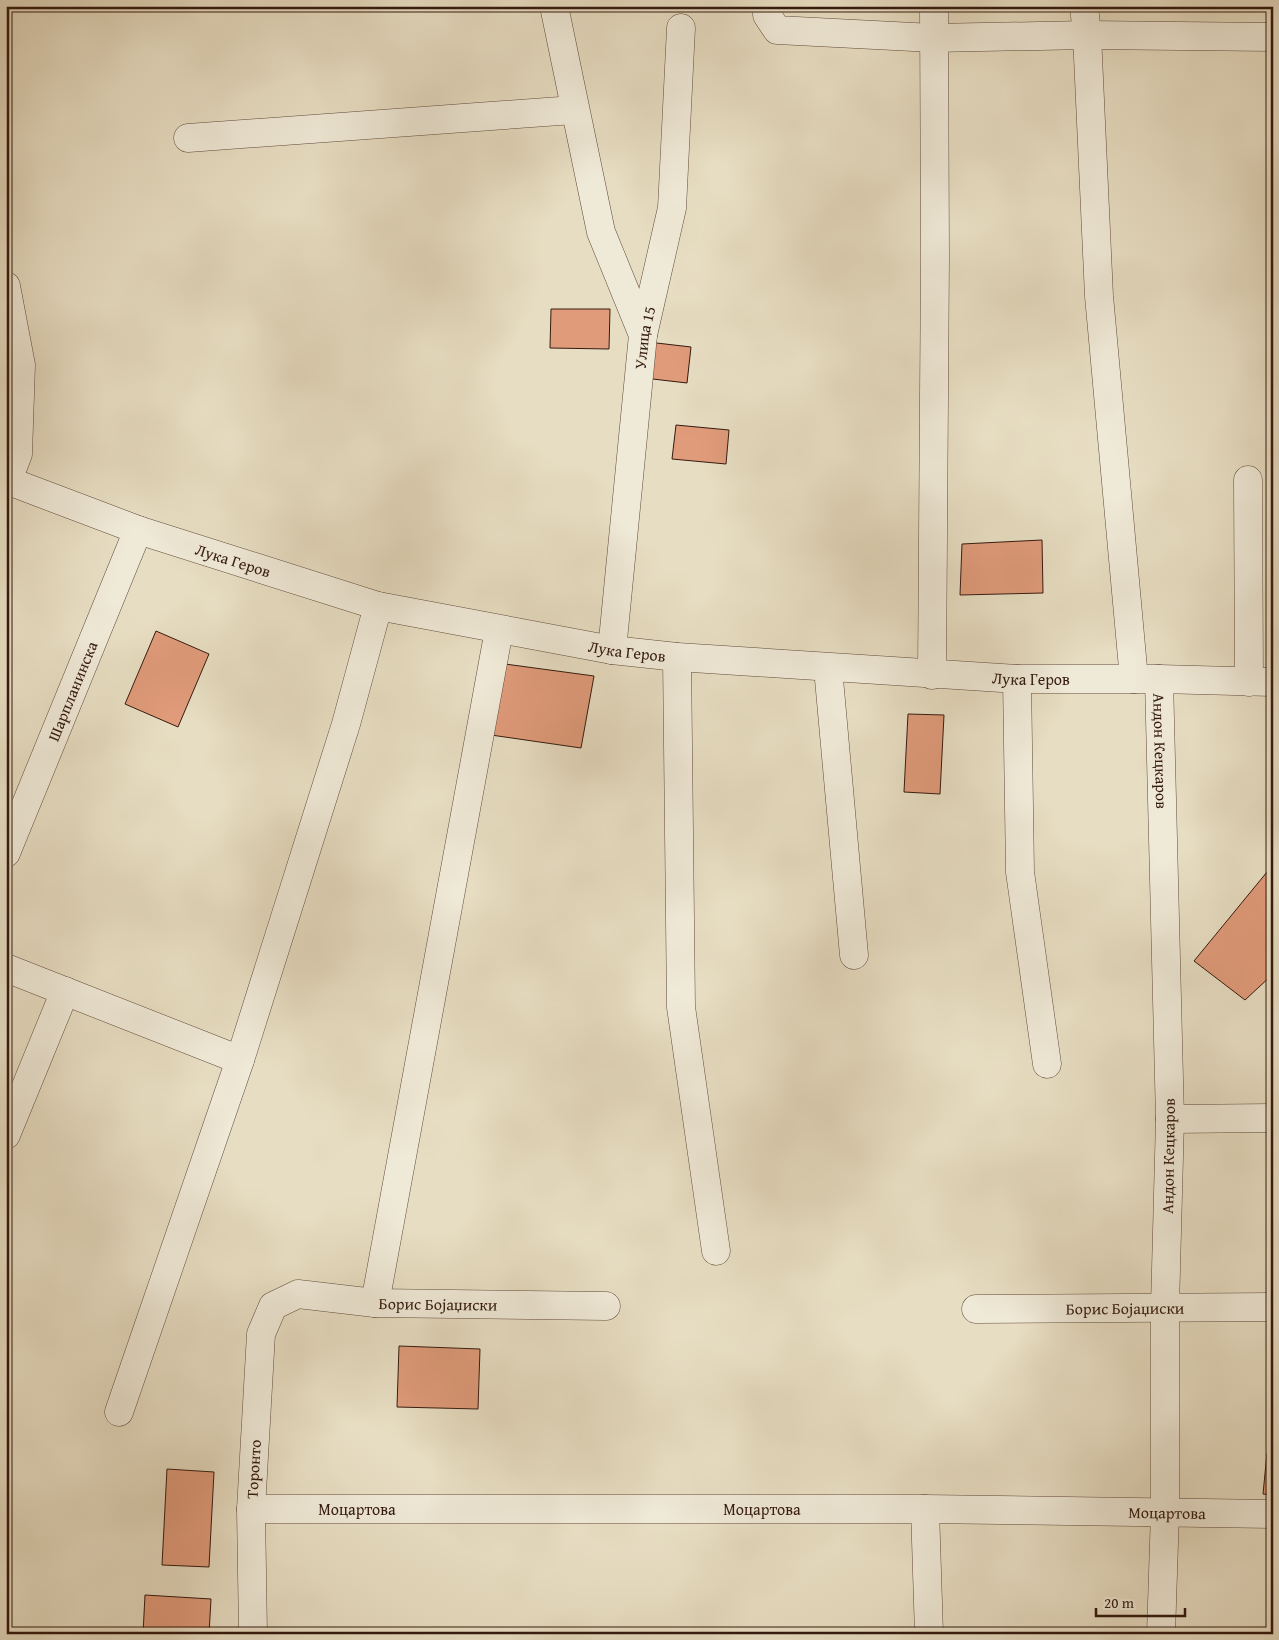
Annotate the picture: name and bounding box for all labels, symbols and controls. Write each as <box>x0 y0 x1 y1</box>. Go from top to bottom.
street label: Улица 15 <box>628 304 661 370</box>
street label: Лука Геров <box>192 537 274 583</box>
street label: Лука Геров <box>586 634 667 668</box>
street label: Шарпланинска <box>41 637 104 745</box>
street label: Лука Геров <box>991 665 1070 691</box>
street label: Андон Кецкаров <box>1147 693 1174 809</box>
street label: Андон Кецкаров <box>1155 1098 1181 1214</box>
street label: Борис Бојаџиски <box>379 1291 498 1317</box>
street label: Борис Бојаџиски <box>1066 1296 1185 1320</box>
street label: Торонто <box>240 1439 267 1499</box>
street label: Моцартова <box>318 1497 396 1521</box>
street label: Моцартова <box>723 1497 801 1521</box>
street label: Моцартова <box>1128 1500 1206 1525</box>
scale bar <box>1096 1585 1185 1617</box>
text: 20 m <box>1104 1592 1135 1613</box>

